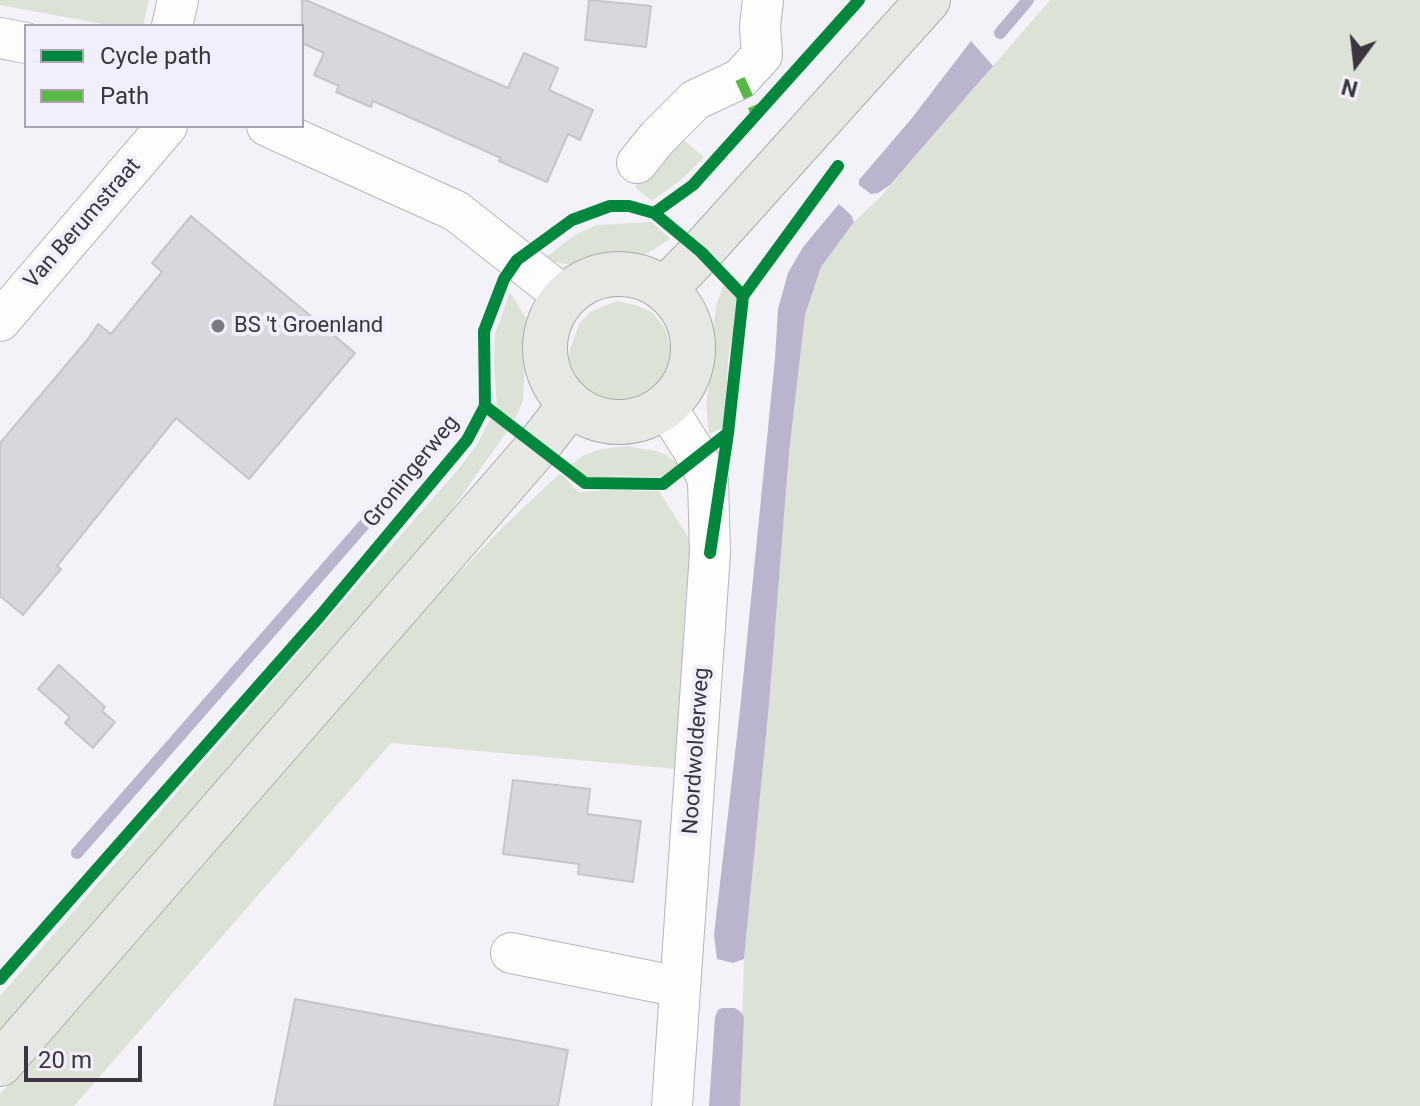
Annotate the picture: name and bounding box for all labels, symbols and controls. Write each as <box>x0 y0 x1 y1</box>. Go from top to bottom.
legend <box>24 24 304 128</box>
north arrow <box>1316 24 1396 104</box>
text: Cycle path <box>100 42 212 70</box>
text: N <box>1339 74 1360 102</box>
text: Path <box>100 82 149 110</box>
street label: Van Berumstraat <box>19 153 147 295</box>
place label: BS 't Groenland <box>234 313 383 339</box>
marker: BS 't Groenland <box>209 317 227 335</box>
street label: Groningerweg <box>359 411 465 533</box>
street label: Noordwolderweg <box>678 667 716 835</box>
scale bar <box>28 1030 146 1080</box>
text: 20 m <box>38 1046 92 1074</box>

